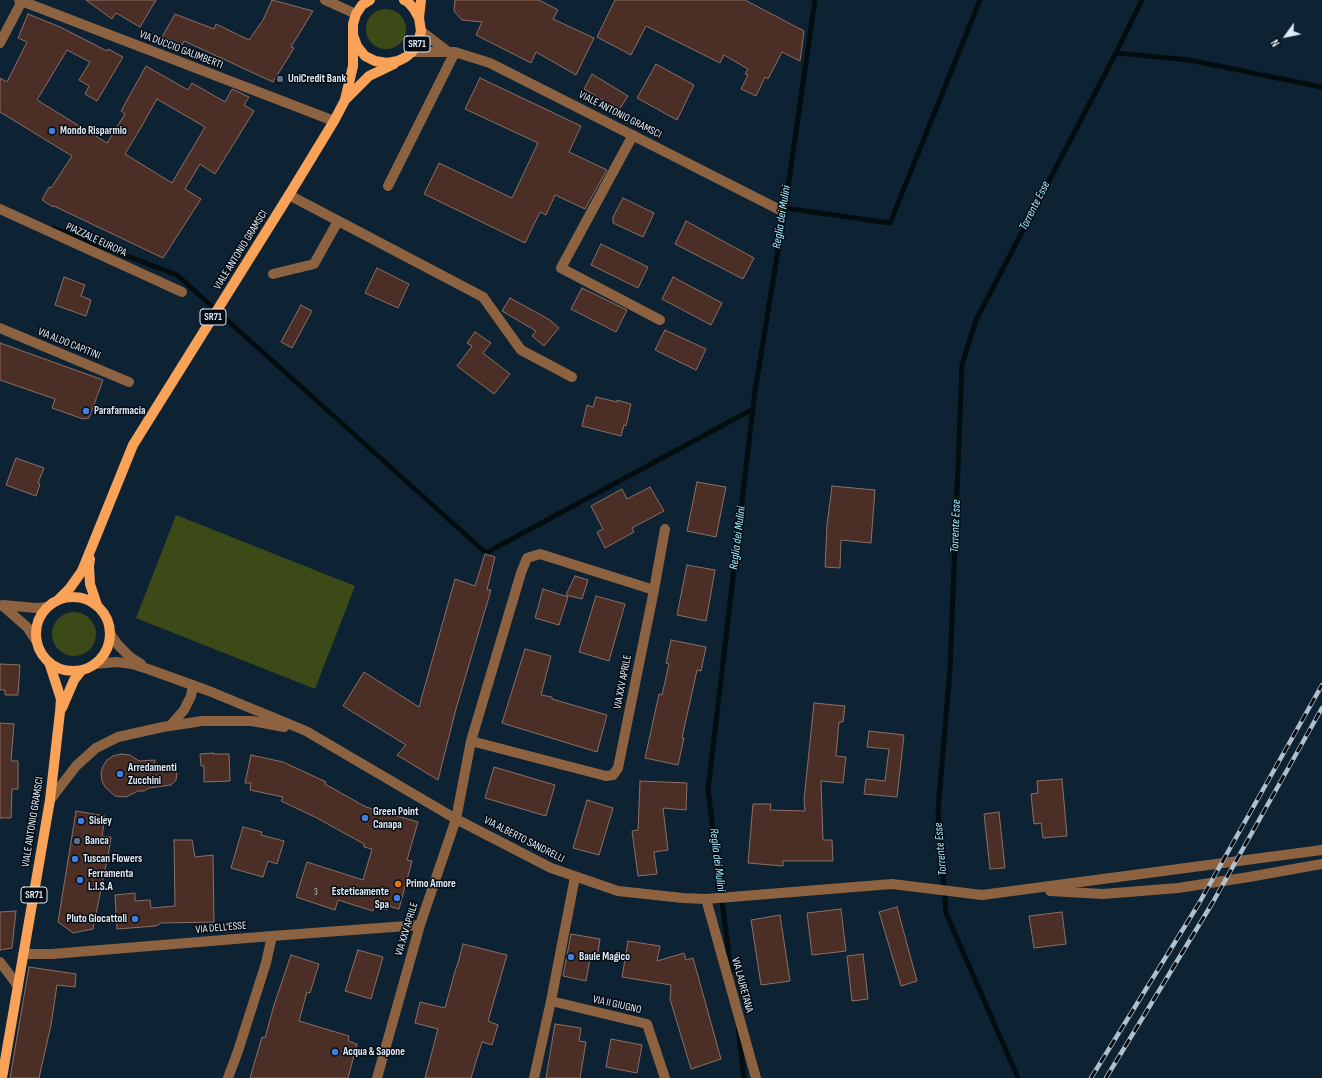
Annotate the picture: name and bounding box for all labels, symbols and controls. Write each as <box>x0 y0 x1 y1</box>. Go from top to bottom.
north arrow <box>1266 16 1306 56</box>
street label: VIA DUCCIO GALIMBERTI <box>137 28 225 72</box>
road number: SR71 <box>404 36 430 52</box>
text: N <box>1268 37 1283 49</box>
place label: UniCredit Bank <box>288 72 346 86</box>
marker: UniCredit Bank <box>275 74 285 84</box>
street label: VIALE ANTONIO GRAMSCI <box>576 88 664 142</box>
place label: Mondo Risparmio <box>60 124 127 138</box>
marker: Mondo Risparmio <box>47 126 57 136</box>
water label: Torrente Esse <box>1017 179 1053 233</box>
water label: Reglia dei Mulini <box>770 184 794 250</box>
street label: VIALE ANTONIO GRAMSCI <box>211 208 271 292</box>
street label: PIAZZALE EUROPA <box>64 220 128 260</box>
road number: SR71 <box>200 309 226 325</box>
street label: VIA ALDO CAPITINI <box>36 325 102 363</box>
place label: Parafarmacia <box>94 404 145 418</box>
marker: Parafarmacia <box>81 406 91 416</box>
water label: Torrente Esse <box>948 499 964 553</box>
water label: Reglia dei Mulini <box>727 506 749 570</box>
street label: VIA XXV APRILE <box>611 654 635 710</box>
place label: Arredamenti Zucchini <box>128 761 177 787</box>
marker: Arredamenti Zucchini <box>115 769 125 779</box>
street label: VIALE ANTONIO GRAMSCI <box>19 776 47 868</box>
place label: Green Point Canapa <box>373 805 419 831</box>
marker: Green Point Canapa <box>360 813 370 823</box>
place label: Sisley <box>89 814 112 828</box>
street label: VIA ALBERTO SANDRELLI <box>482 814 566 866</box>
marker: Sisley <box>76 816 86 826</box>
water label: Torrente Esse <box>932 822 950 876</box>
water label: Reglia dei Mulini <box>706 828 728 892</box>
place label: Banca <box>85 834 109 848</box>
marker: Banca <box>72 836 82 846</box>
place label: Tuscan Flowers <box>83 852 142 866</box>
marker: Tuscan Flowers <box>70 854 80 864</box>
place label: Ferramenta L.I.S.A <box>88 867 133 893</box>
marker: Ferramenta L.I.S.A <box>75 875 85 885</box>
place label: Primo Amore <box>406 877 456 891</box>
marker: Primo Amore <box>393 879 403 889</box>
place label: Esteticamente Spa <box>332 885 389 911</box>
road number: SR71 <box>21 887 47 903</box>
house number: 3 <box>314 888 318 898</box>
marker: Esteticamente Spa <box>392 893 402 903</box>
street label: VIA XXV APRILE <box>393 901 421 957</box>
place label: Pluto Giocattoli <box>66 912 127 926</box>
marker: Pluto Giocattoli <box>130 914 140 924</box>
street label: VIA DELL'ESSE <box>195 919 247 937</box>
place label: Baule Magico <box>579 950 630 964</box>
marker: Baule Magico <box>566 952 576 962</box>
street label: VIA LAURETANA <box>728 956 756 1014</box>
street label: VIA II GIUGNO <box>591 993 643 1017</box>
place label: Acqua & Sapone <box>343 1045 405 1059</box>
marker: Acqua & Sapone <box>330 1047 340 1057</box>

